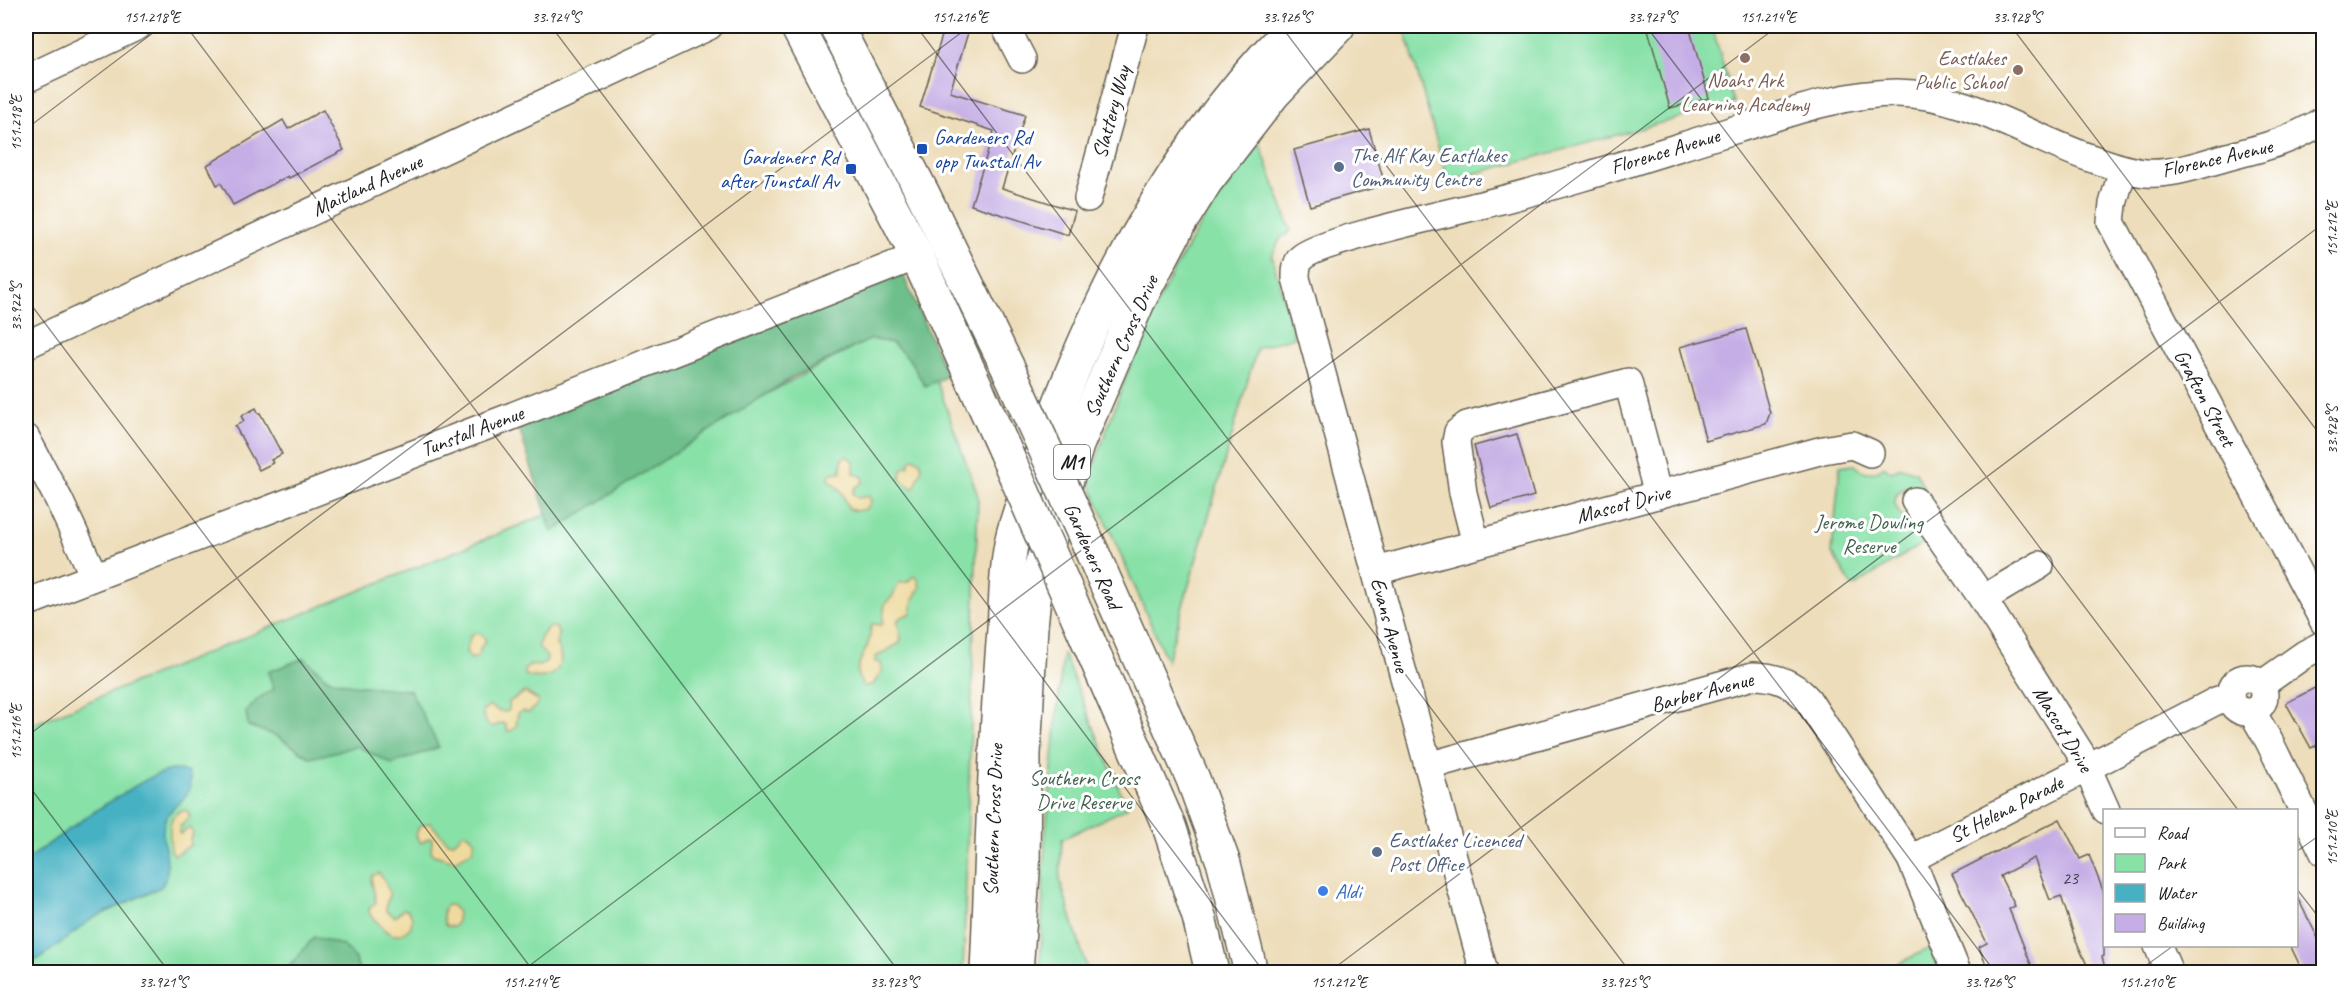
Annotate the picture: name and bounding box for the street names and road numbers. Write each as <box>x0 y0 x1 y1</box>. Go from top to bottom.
street label: Slattery Way <box>1086 61 1136 161</box>
street label: Florence Avenue <box>1607 122 1724 180</box>
street label: Florence Avenue <box>2159 132 2276 183</box>
street label: Maitland Avenue <box>308 148 427 222</box>
street label: Southern Cross Drive <box>1078 270 1164 421</box>
street label: Grafton Street <box>2169 345 2242 453</box>
street label: Tunstall Avenue <box>417 399 528 462</box>
road number: M1 <box>1054 445 1090 479</box>
street label: Mascot Drive <box>1573 478 1675 529</box>
street label: Gardeners Road <box>1058 499 1129 616</box>
street label: Evans Avenue <box>1365 575 1416 677</box>
street label: Barber Avenue <box>1648 666 1757 718</box>
street label: Mascot Drive <box>2027 681 2100 779</box>
street label: Southern Cross Drive <box>977 742 1009 897</box>
street label: St Helena Parade <box>1945 769 2068 849</box>

